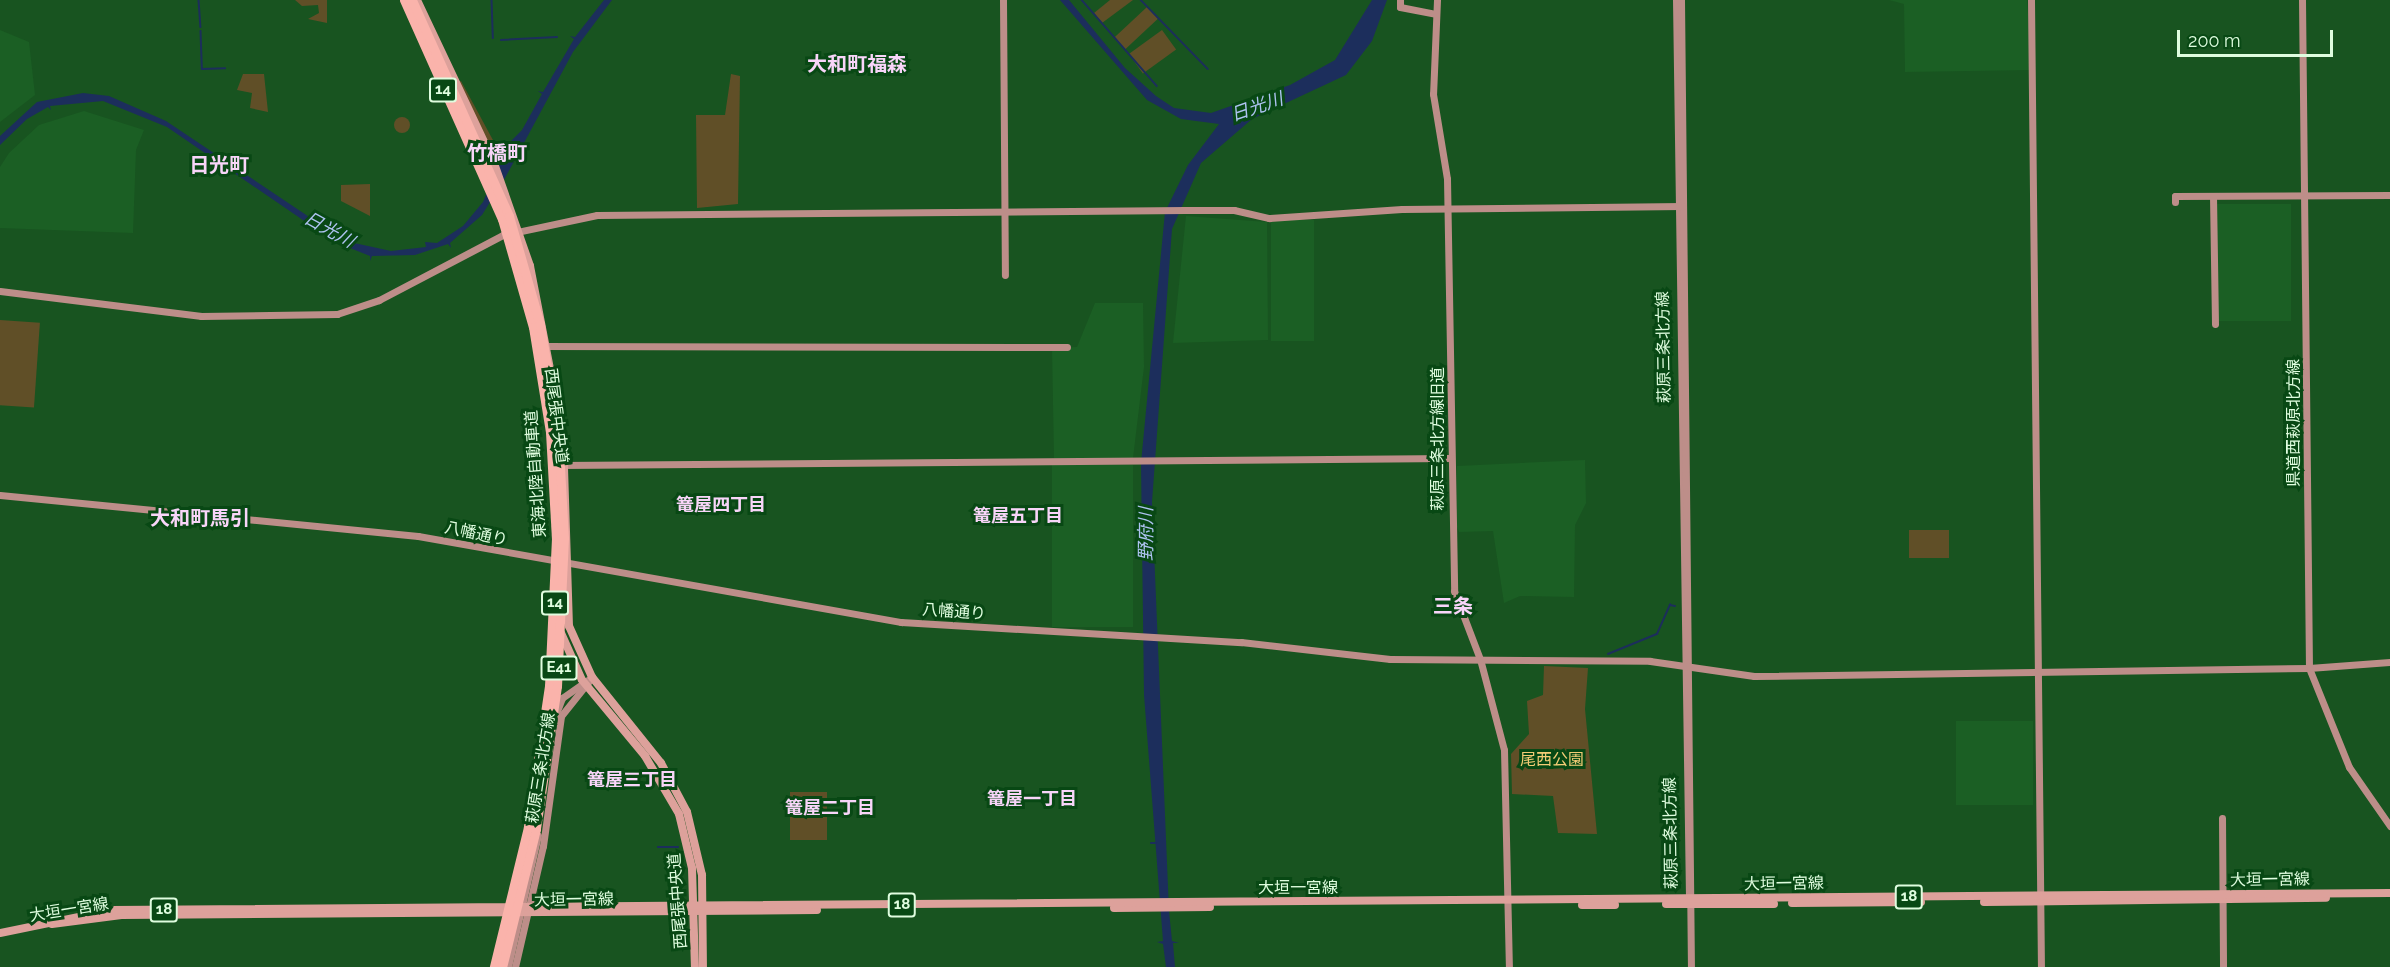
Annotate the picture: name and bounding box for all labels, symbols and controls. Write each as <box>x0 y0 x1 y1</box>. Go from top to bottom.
scale bar <box>2180 18 2336 56</box>
text: 200 m <box>2188 30 2241 51</box>
district label: 大和町福森 <box>807 52 907 76</box>
road number: 14 <box>428 78 458 102</box>
water label: 日光川 <box>1228 88 1286 126</box>
district label: 竹橋町 <box>467 141 527 165</box>
district label: 日光町 <box>189 153 249 177</box>
water label: 日光川 <box>300 207 358 253</box>
street label: 萩原三条北方線 <box>1653 291 1675 403</box>
street label: 県道西萩原北方線 <box>2284 359 2304 487</box>
street label: 西尾張中央道 <box>541 367 571 465</box>
street label: 萩原三条北方線旧道 <box>1428 367 1448 511</box>
street label: 東海北陸自動車道 <box>522 409 550 539</box>
district label: 篭屋四丁目 <box>676 494 766 516</box>
district label: 篭屋五丁目 <box>973 505 1063 527</box>
district label: 大和町馬引 <box>150 506 250 530</box>
water label: 野府川 <box>1135 507 1157 561</box>
street label: 八幡通り <box>443 518 509 550</box>
road number: 14 <box>540 591 570 615</box>
district label: 三条 <box>1433 594 1473 618</box>
street label: 八幡通り <box>921 600 987 624</box>
road number: E41 <box>540 656 578 680</box>
street label: 萩原三条北方線 <box>523 711 559 825</box>
park label: 尾西公園 <box>1520 750 1584 770</box>
district label: 篭屋三丁目 <box>587 769 677 791</box>
street label: 萩原三条北方線 <box>1660 777 1682 889</box>
district label: 篭屋一丁目 <box>987 788 1077 810</box>
district label: 篭屋二丁目 <box>785 797 875 819</box>
street label: 西尾張中央道 <box>665 852 691 950</box>
street label: 大垣一宮線 <box>2230 870 2310 890</box>
street label: 大垣一宮線 <box>1744 874 1824 894</box>
street label: 大垣一宮線 <box>1258 878 1338 898</box>
road number: 18 <box>1894 885 1924 909</box>
street label: 大垣一宮線 <box>534 890 614 910</box>
road number: 18 <box>887 893 917 917</box>
street label: 大垣一宮線 <box>28 894 110 926</box>
road number: 18 <box>149 898 179 922</box>

